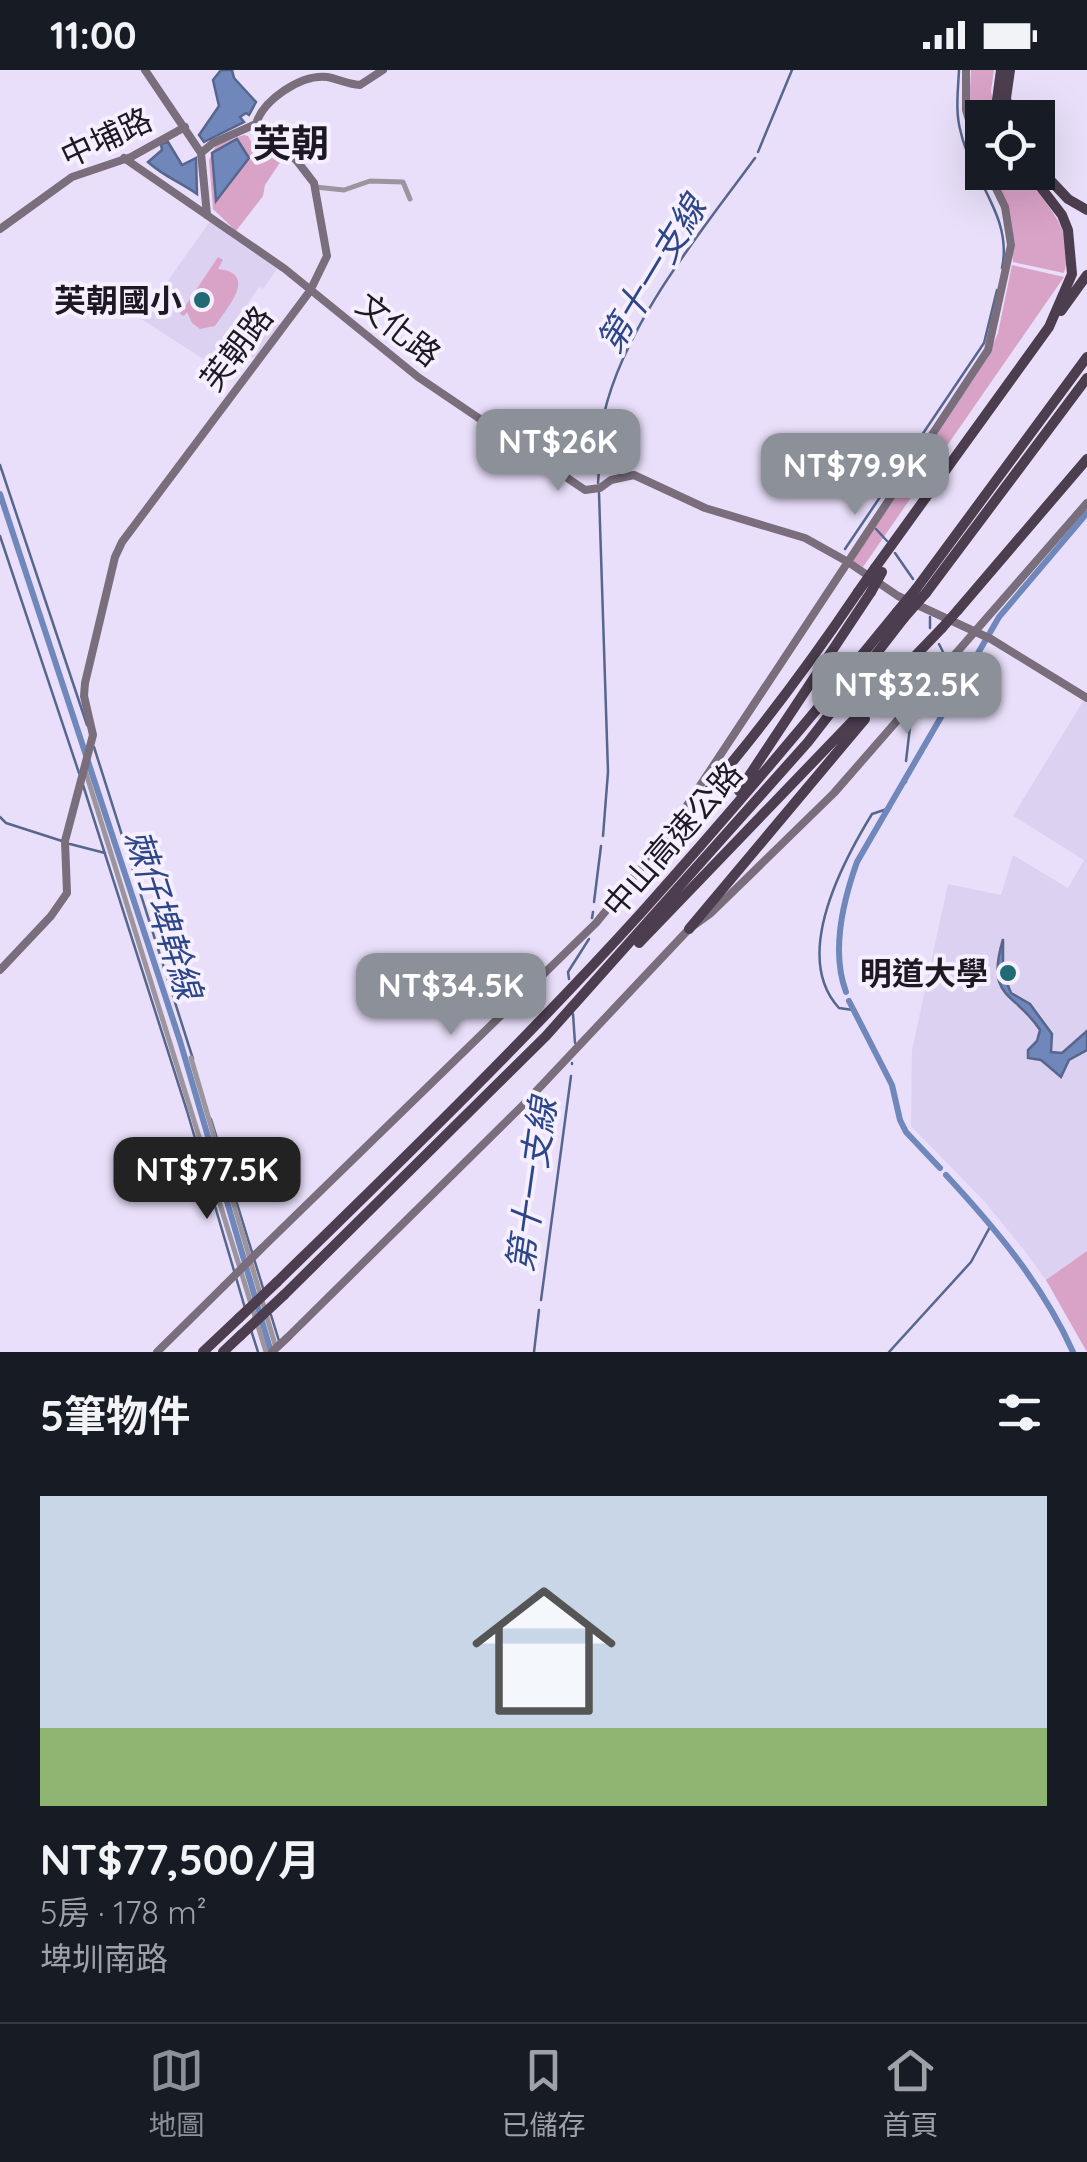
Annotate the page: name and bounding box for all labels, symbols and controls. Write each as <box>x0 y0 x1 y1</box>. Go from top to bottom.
text: 11:00 <box>50 11 137 59</box>
street label: 中埔路 <box>54 99 158 175</box>
map controls <box>965 100 1055 190</box>
button: locate <box>965 100 1055 190</box>
district label: 芙朝 <box>253 119 329 167</box>
water label: 第十一支線 <box>587 184 717 360</box>
place label: 芙朝國小 <box>54 280 182 320</box>
street label: 文化路 <box>349 284 449 374</box>
marker: 芙朝國小 <box>191 289 213 311</box>
street label: 芙朝路 <box>191 298 281 398</box>
pin: NT$26K <box>477 409 639 494</box>
text: NT$26K <box>498 421 618 461</box>
pin: NT$79.9K <box>752 433 958 518</box>
text: NT$79.9K <box>783 445 927 485</box>
pin: NT$32.5K <box>804 652 1010 737</box>
text: NT$32.5K <box>834 664 980 704</box>
street label: 中山高速公路 <box>594 753 750 925</box>
water label: 棘仔埤幹線 <box>116 824 213 1008</box>
pin: NT$34.5K <box>348 953 554 1038</box>
place label: 明道大學 <box>860 953 988 993</box>
marker: 明道大學 <box>997 962 1019 984</box>
text: NT$34.5K <box>378 965 524 1005</box>
water label: 第十一支線 <box>497 1091 566 1275</box>
pin: NT$77.5K <box>104 1137 310 1222</box>
text: NT$77.5K <box>136 1149 278 1189</box>
icon: filters <box>992 1385 1047 1440</box>
text: 5筆物件 <box>40 1389 190 1442</box>
icon: home <box>454 1561 634 1741</box>
text: NT$77,500/月 <box>40 1833 320 1886</box>
text: 5房 · 178 m² <box>40 1892 207 1932</box>
text: 埤圳南路 <box>40 1938 168 1978</box>
tab: 地圖 <box>148 2043 205 2143</box>
tab: 已儲存 <box>501 2043 586 2143</box>
tab: 首頁 <box>882 2043 939 2143</box>

